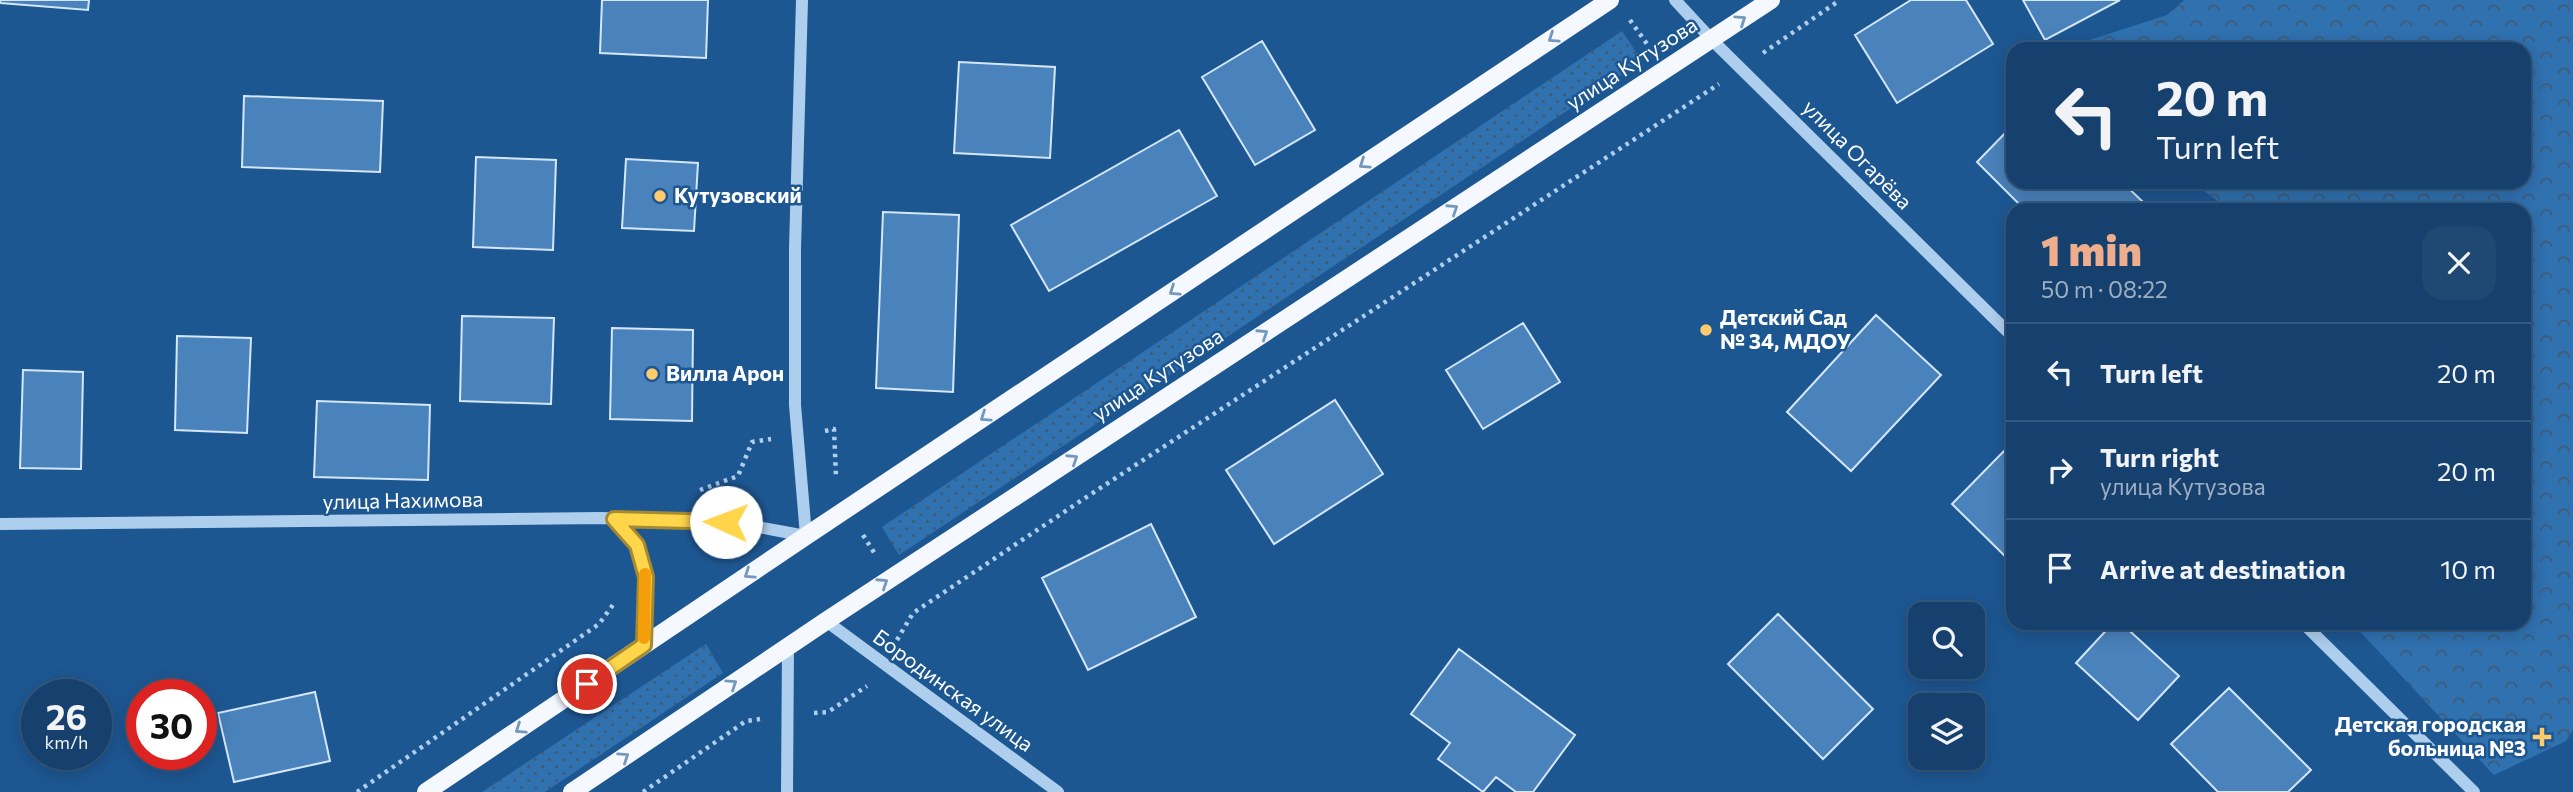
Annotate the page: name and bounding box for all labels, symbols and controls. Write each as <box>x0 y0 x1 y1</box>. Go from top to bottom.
street label: улица Кутузова <box>1561 11 1701 114</box>
one-way arrow <box>1734 15 1747 28</box>
one-way arrow <box>1548 30 1561 42</box>
text: 20 m <box>2156 66 2268 126</box>
icon: left <box>2041 70 2132 161</box>
street label: улица Огарёва <box>1798 94 1918 214</box>
text: Turn left <box>2156 126 2280 166</box>
one-way arrow <box>1358 156 1371 169</box>
place label: Кутузовский <box>674 182 802 207</box>
marker: Кутузовский <box>652 188 668 204</box>
one-way arrow <box>1445 205 1458 217</box>
text: 1 min <box>2041 223 2142 275</box>
button: close <box>2422 226 2496 300</box>
text: 50 m · 08:22 <box>2041 275 2168 303</box>
one-way arrow <box>1169 283 1182 296</box>
place label: Детский Сад № 34, МДОУ <box>1720 304 1851 353</box>
street label: улица Кутузова <box>1087 322 1227 425</box>
marker: Детский Сад № 34, МДОУ <box>1698 322 1714 338</box>
one-way arrow <box>1255 329 1268 342</box>
icon: left <box>2041 353 2079 391</box>
text: Turn left <box>2100 357 2203 388</box>
text: 20 m <box>2437 357 2496 388</box>
place label: Вилла Арон <box>666 360 784 385</box>
marker: Вилла Арон <box>644 366 660 382</box>
one-way arrow <box>980 409 993 421</box>
text: Turn right <box>2100 441 2219 472</box>
icon: right <box>2041 451 2079 489</box>
one-way arrow <box>1065 454 1078 467</box>
text: 20 m <box>2437 455 2496 486</box>
text: улица Кутузова <box>2100 472 2266 500</box>
position arrow <box>689 485 763 559</box>
street label: улица Нахимова <box>322 486 484 513</box>
icon: arrive <box>2041 549 2079 587</box>
text: Arrive at destination <box>2100 553 2346 584</box>
text: 10 m <box>2440 553 2496 584</box>
one-way arrow <box>744 566 757 578</box>
one-way arrow <box>875 579 888 592</box>
map controls <box>1908 602 1985 770</box>
button: search <box>1908 602 1985 679</box>
street label: Бородинская улица <box>869 623 1039 756</box>
pin <box>557 654 617 714</box>
icon: arrive <box>568 665 606 703</box>
speed limit sign: 30 <box>126 679 217 770</box>
one-way arrow <box>724 680 737 692</box>
button: layers <box>1908 693 1985 770</box>
text: 26 <box>46 694 87 737</box>
place label: Детская городская больница №3 <box>2335 711 2526 760</box>
one-way arrow <box>515 721 528 733</box>
marker: Детская городская больница №3 <box>2532 727 2552 747</box>
text: km/h <box>45 731 88 753</box>
one-way arrow <box>616 752 629 765</box>

